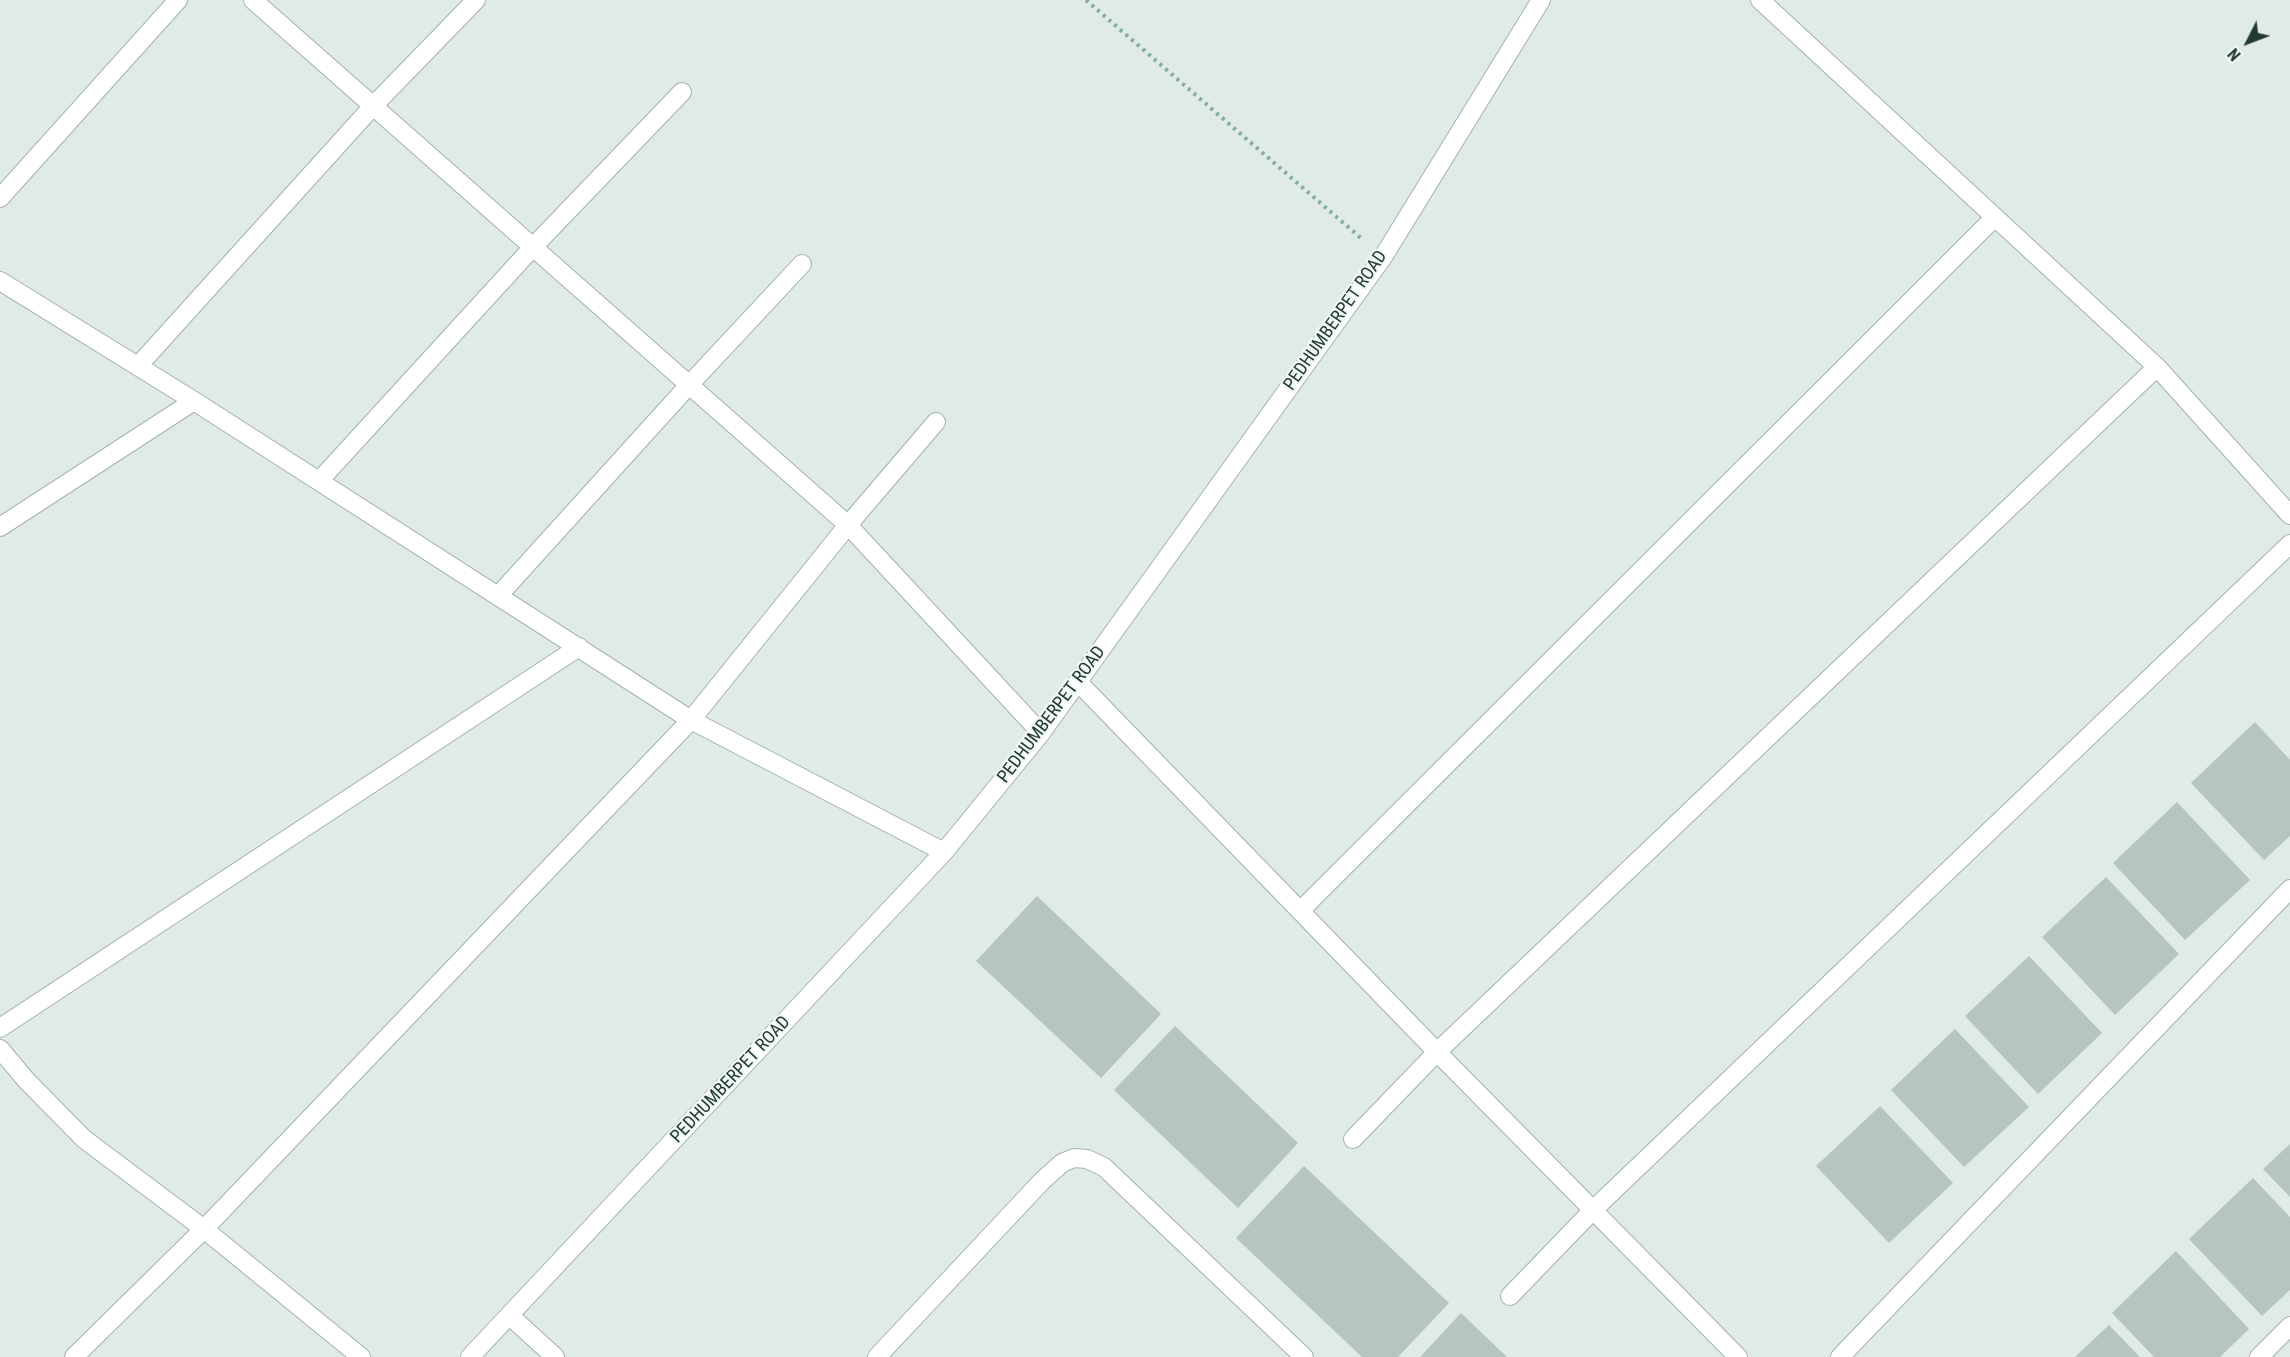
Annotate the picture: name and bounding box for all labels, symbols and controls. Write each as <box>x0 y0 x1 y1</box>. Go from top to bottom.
north arrow <box>2218 12 2278 72</box>
text: N <box>2224 44 2245 64</box>
street label: PEDHUMBERPET ROAD <box>1280 247 1392 395</box>
street label: PEDHUMBERPET ROAD <box>993 642 1111 788</box>
street label: PEDHUMBERPET ROAD <box>667 1012 795 1148</box>

